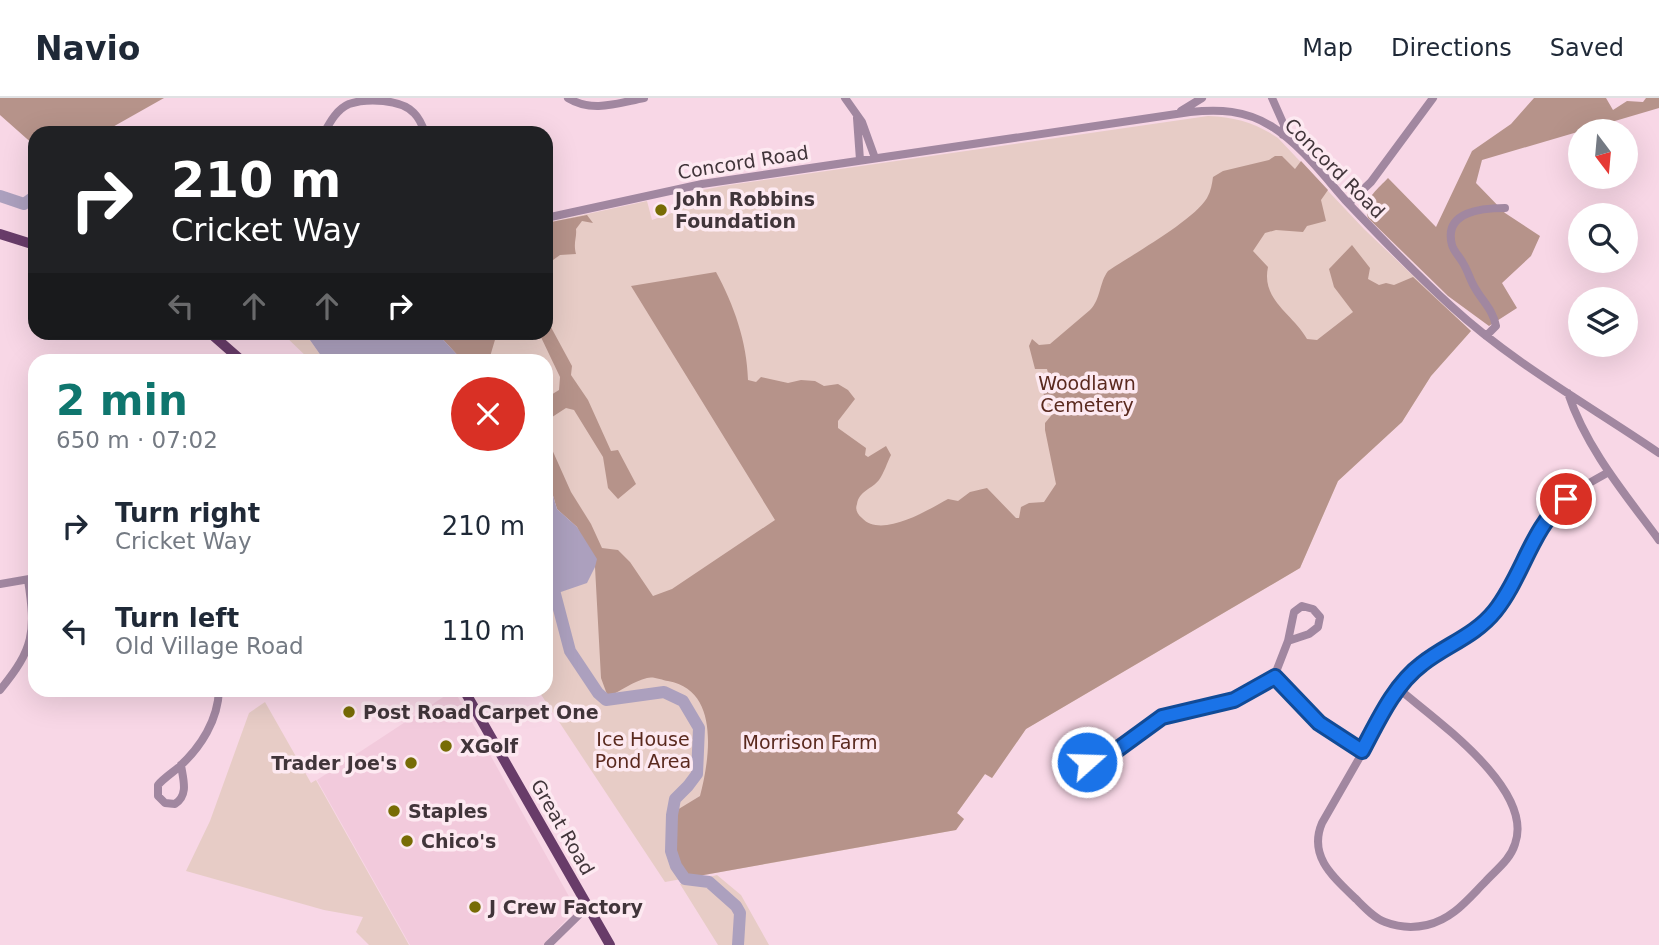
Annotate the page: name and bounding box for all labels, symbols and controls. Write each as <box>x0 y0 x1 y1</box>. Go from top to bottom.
text: Navio <box>35 29 140 68</box>
text: Map <box>1302 34 1353 62</box>
text: Directions <box>1391 34 1512 62</box>
text: Saved <box>1550 34 1624 62</box>
street label: Concord Road <box>1280 113 1390 223</box>
north arrow <box>1568 119 1638 189</box>
map controls <box>1568 119 1638 357</box>
street label: Concord Road <box>676 141 810 183</box>
text: 210 m <box>171 152 341 209</box>
icon: right <box>56 154 147 245</box>
place label: John Robbins Foundation <box>673 188 815 232</box>
marker: John Robbins Foundation <box>653 202 669 218</box>
button: search <box>1568 203 1638 273</box>
text: Cricket Way <box>171 211 361 249</box>
icon: left <box>162 287 200 325</box>
icon: ahead <box>235 287 273 325</box>
icon: ahead <box>308 287 346 325</box>
icon: right <box>381 287 419 325</box>
button: layers <box>1568 287 1638 357</box>
park label: Woodlawn Cemetery <box>1038 372 1136 416</box>
text: 2 min <box>56 376 188 425</box>
button: close <box>451 377 525 451</box>
text: 650 m · 07:02 <box>56 427 218 453</box>
pin <box>1536 469 1596 529</box>
icon: arrive <box>1547 480 1585 518</box>
text: Turn right <box>115 498 260 528</box>
icon: right <box>56 507 94 545</box>
text: 210 m <box>442 511 525 541</box>
text: Cricket Way <box>115 528 252 554</box>
text: Turn left <box>115 603 239 633</box>
icon: left <box>56 612 94 650</box>
text: 110 m <box>442 616 525 646</box>
text: Old Village Road <box>115 633 304 659</box>
place label: Post Road Carpet One <box>363 701 599 723</box>
marker: Post Road Carpet One <box>341 704 357 720</box>
position arrow <box>1050 725 1124 799</box>
park label: Ice House Pond Area <box>595 728 691 772</box>
park label: Morrison Farm <box>742 731 878 753</box>
place label: XGolf <box>460 735 519 757</box>
marker: XGolf <box>438 738 454 754</box>
place label: Trader Joe's <box>271 752 397 774</box>
marker: Trader Joe's <box>403 755 419 771</box>
street label: Great Road <box>527 775 599 879</box>
place label: Staples <box>408 800 488 822</box>
marker: Staples <box>386 803 402 819</box>
place label: Chico's <box>421 830 496 852</box>
marker: Chico's <box>399 833 415 849</box>
place label: J Crew Factory <box>487 896 644 918</box>
marker: J Crew Factory <box>467 899 483 915</box>

